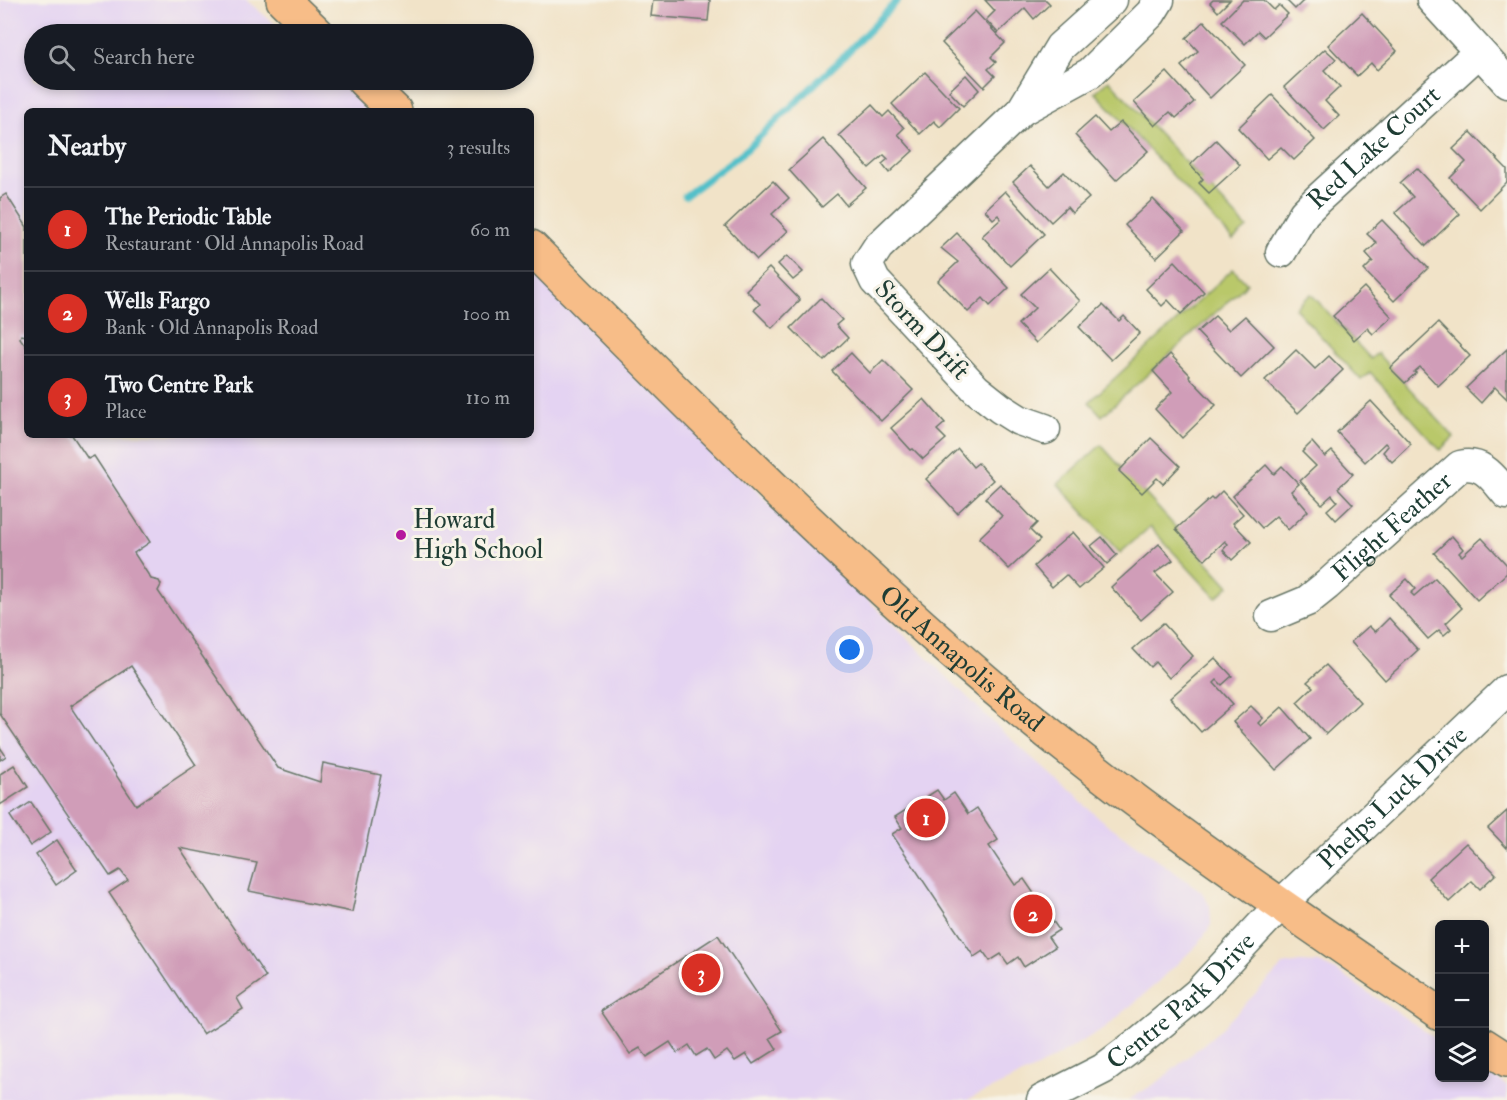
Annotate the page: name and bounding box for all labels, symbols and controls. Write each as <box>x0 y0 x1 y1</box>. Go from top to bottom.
search box <box>24 24 534 90</box>
icon: search <box>45 41 78 74</box>
text: Search here <box>93 43 195 71</box>
street label: Red Lake Court <box>1301 79 1447 217</box>
text: Nearby <box>48 131 126 163</box>
text: 3 results <box>447 135 510 160</box>
text: The Periodic Table <box>105 203 271 231</box>
text: 1 <box>64 217 71 242</box>
text: 60 m <box>470 217 510 242</box>
text: Restaurant · Old Annapolis Road <box>105 231 364 256</box>
street label: Storm Drift <box>868 273 976 387</box>
text: Wells Fargo <box>105 287 210 315</box>
text: 2 <box>62 301 73 326</box>
text: 100 m <box>463 301 510 326</box>
text: Bank · Old Annapolis Road <box>105 315 318 340</box>
text: Two Centre Park <box>105 371 253 399</box>
text: 3 <box>64 385 71 410</box>
text: 110 m <box>466 385 510 410</box>
text: Place <box>105 399 146 424</box>
street label: Flight Feather <box>1326 465 1459 589</box>
place label: Howard High School <box>413 504 544 566</box>
marker: Howard High School <box>394 528 408 542</box>
street label: Old Annapolis Road <box>872 579 1051 739</box>
your location <box>835 635 864 664</box>
street label: Phelps Luck Drive <box>1311 720 1475 876</box>
pin: 1 <box>906 796 946 840</box>
pin: 2 <box>1014 892 1052 936</box>
map controls <box>1435 920 1489 1082</box>
button: + <box>1435 920 1489 974</box>
street label: Centre Park Drive <box>1100 926 1262 1077</box>
pin: 3 <box>682 950 720 996</box>
button: − <box>1435 974 1489 1028</box>
button: layers <box>1435 1028 1489 1082</box>

